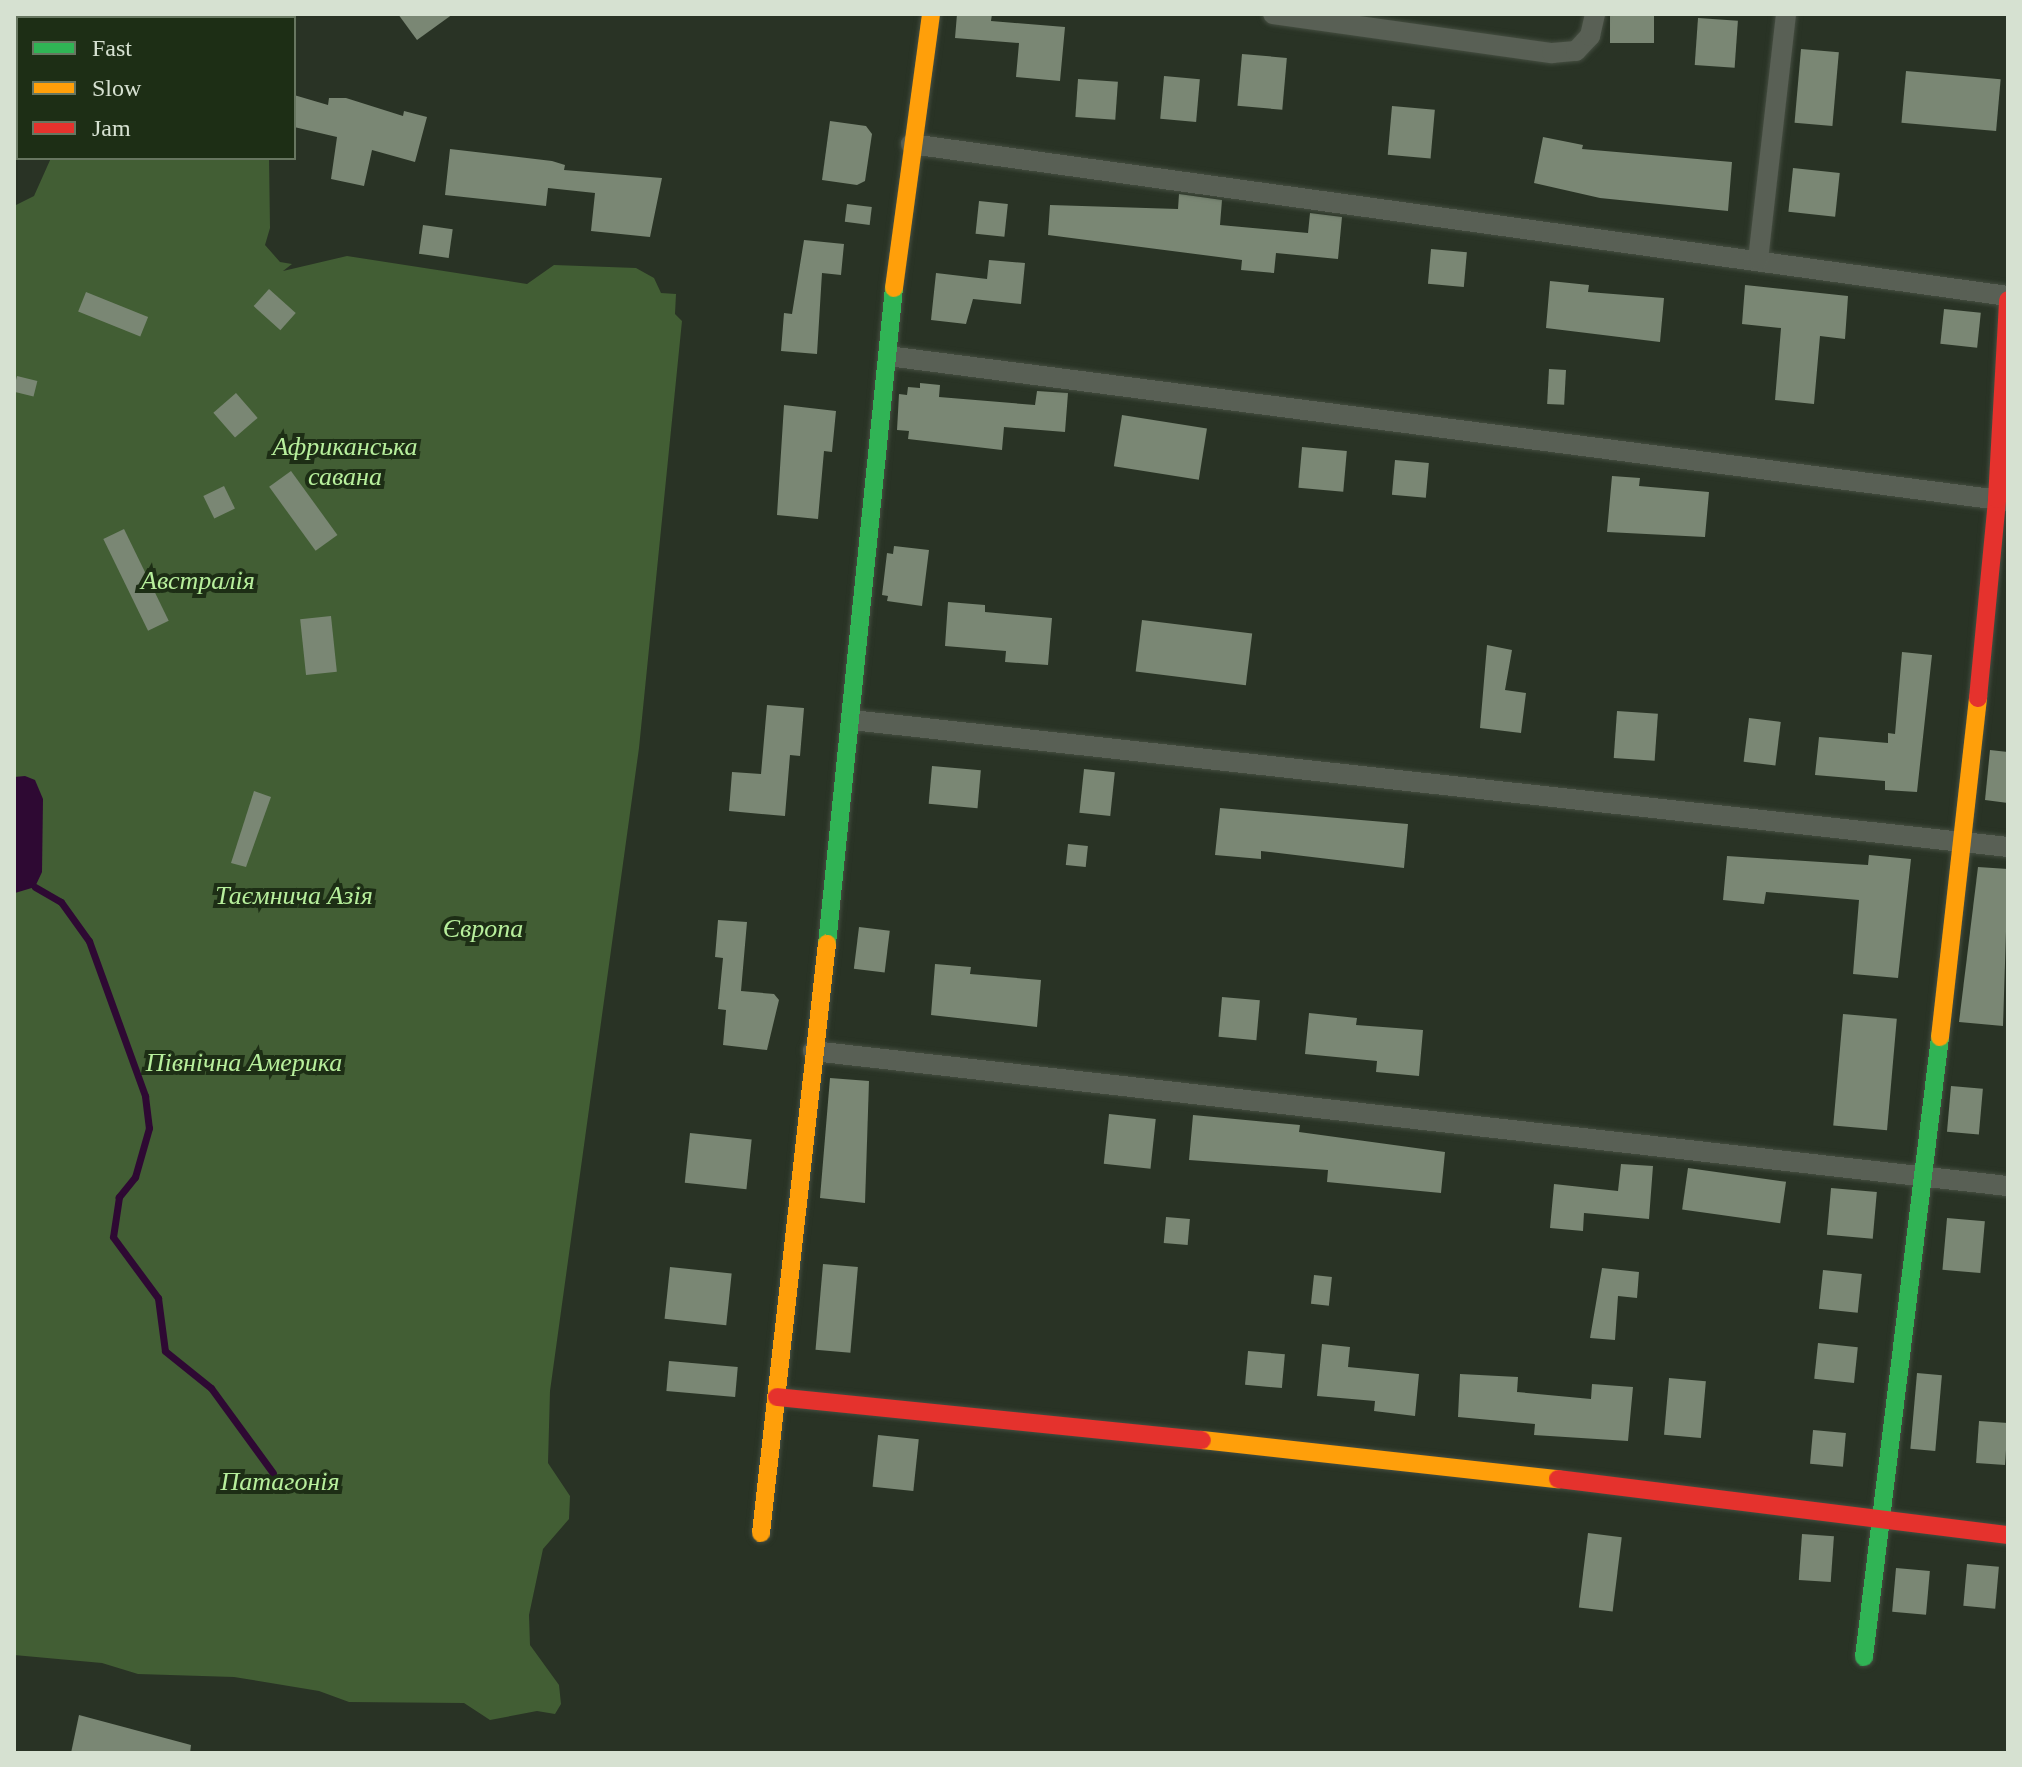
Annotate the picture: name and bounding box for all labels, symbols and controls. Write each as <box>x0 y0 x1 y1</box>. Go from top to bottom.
legend <box>16 16 296 160</box>
text: Fast <box>92 35 132 61</box>
text: Slow <box>92 75 141 101</box>
text: Jam <box>92 115 131 141</box>
park label: Африканська савана <box>272 431 418 492</box>
park label: Австралія <box>141 565 255 597</box>
park label: Таємнича Азія <box>215 880 373 912</box>
park label: Європа <box>443 913 523 945</box>
park label: Північна Америка <box>146 1047 342 1079</box>
park label: Патагонія <box>220 1466 340 1498</box>

